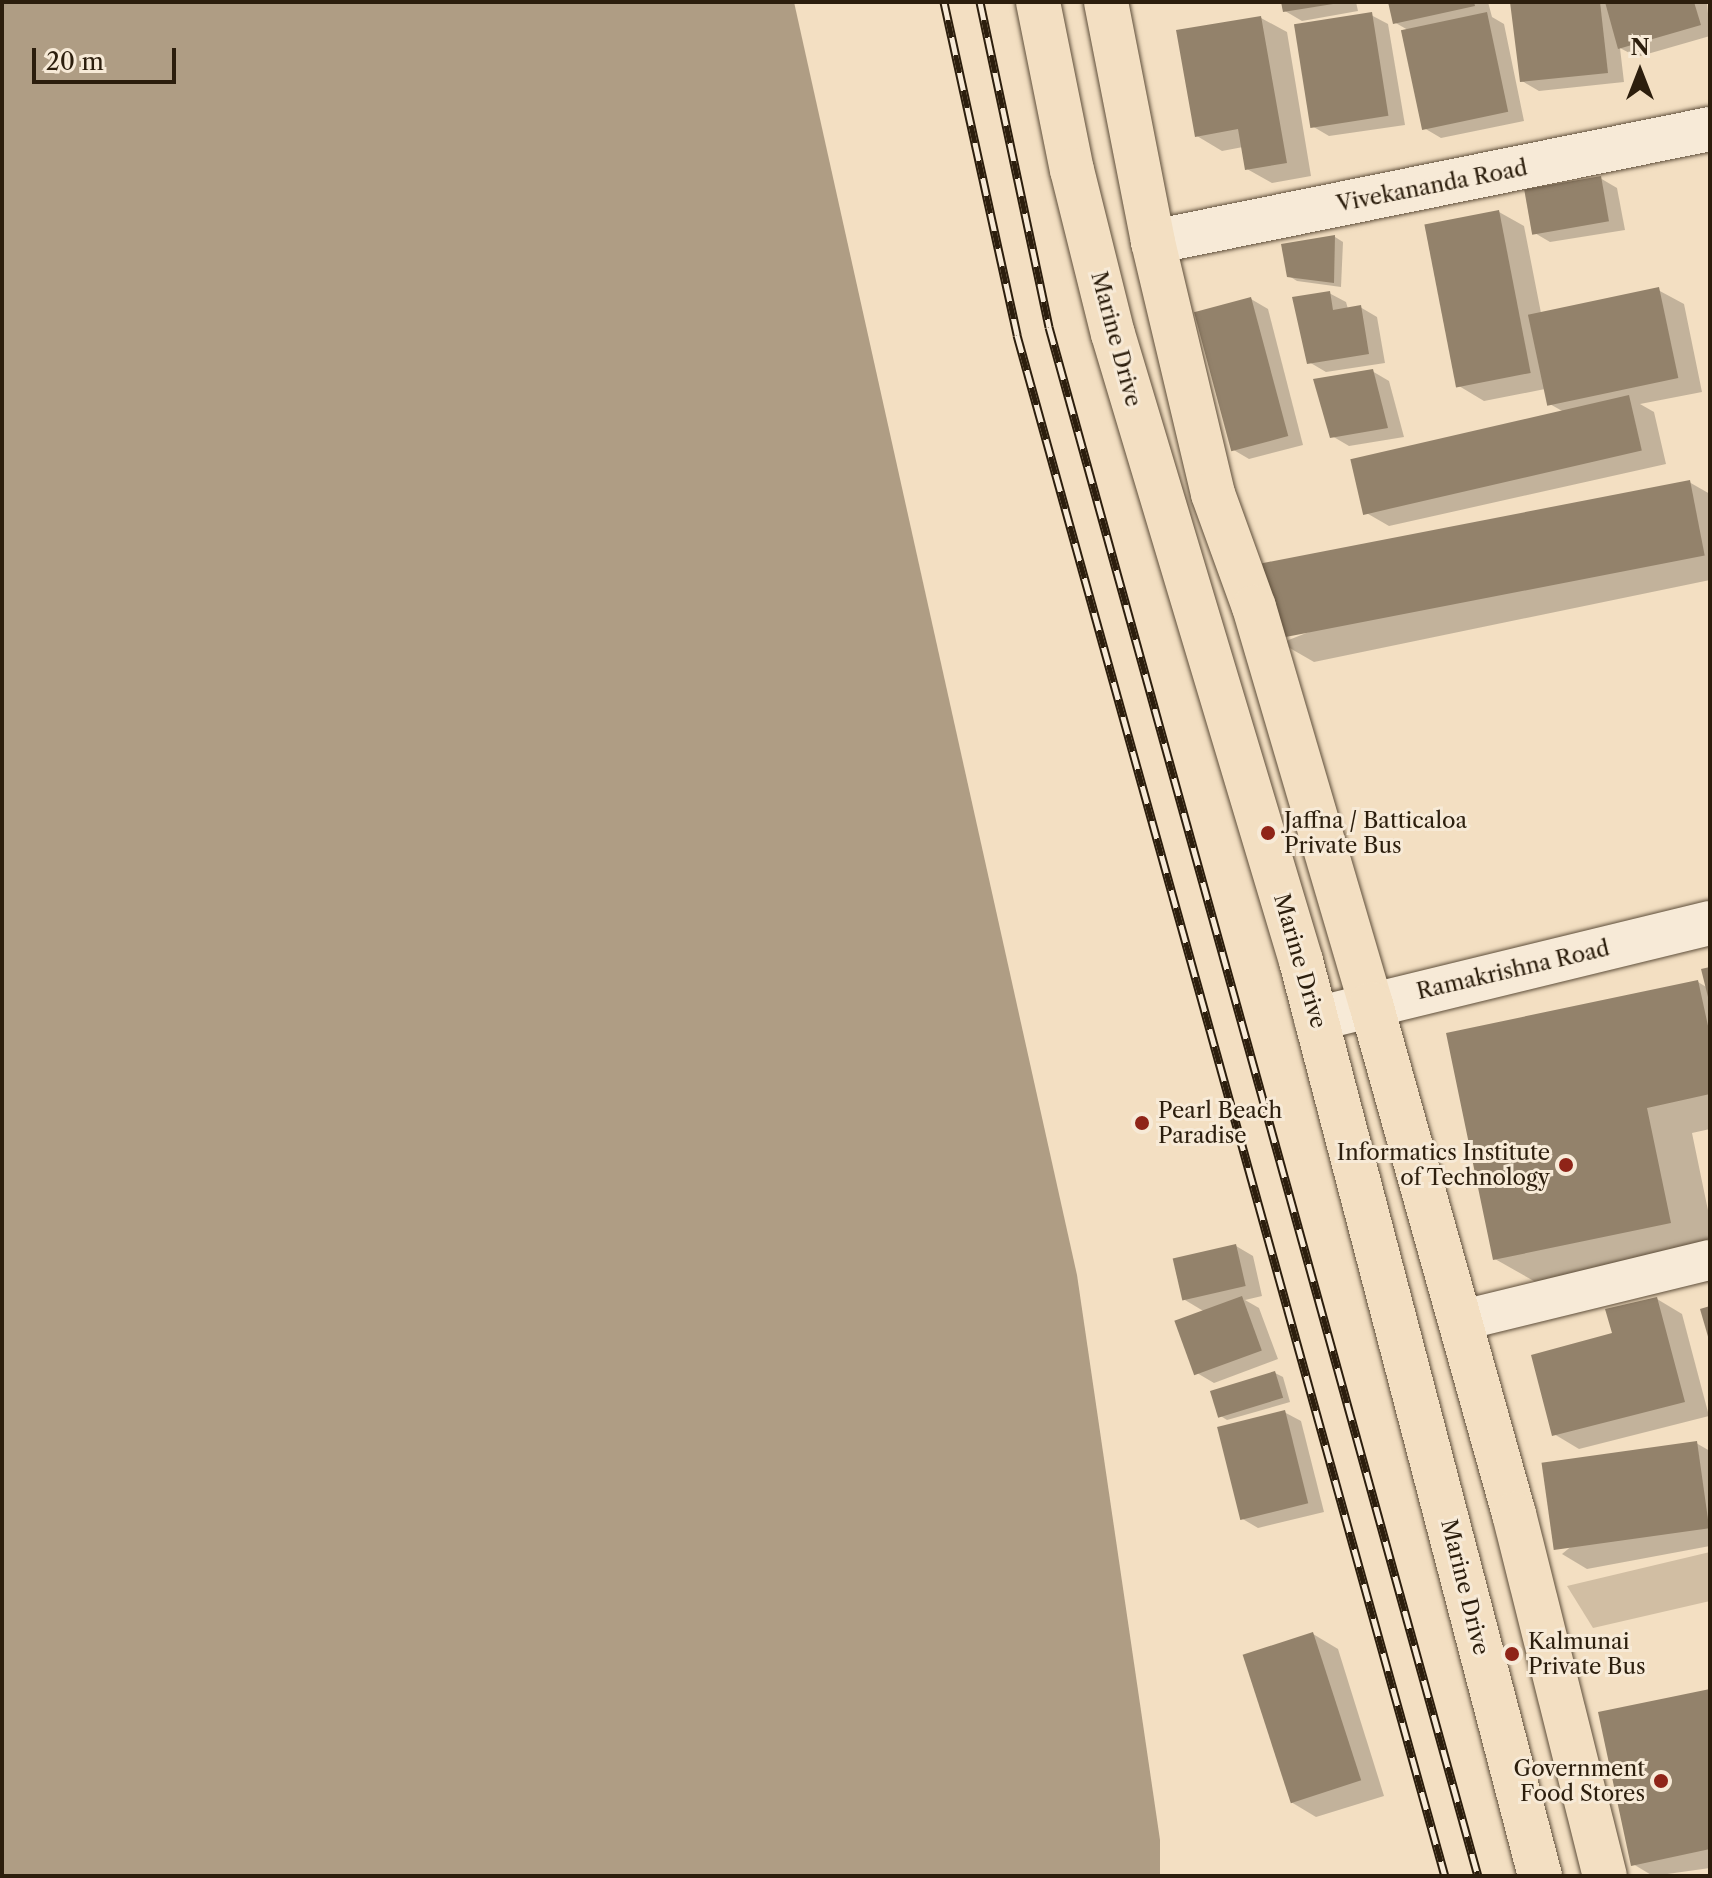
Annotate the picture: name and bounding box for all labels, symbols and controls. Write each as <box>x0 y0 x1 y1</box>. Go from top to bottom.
scale bar <box>36 32 180 82</box>
north arrow <box>1600 32 1680 112</box>
text: N <box>1630 34 1650 61</box>
text: 20 m <box>46 47 104 76</box>
street label: Vivekananda Road <box>1334 155 1530 217</box>
street label: Marine Drive <box>1085 269 1147 409</box>
place label: Jaffna / Batticaloa Private Bus <box>1284 807 1467 858</box>
marker: Jaffna / Batticaloa Private Bus <box>1259 824 1277 842</box>
street label: Marine Drive <box>1268 891 1332 1031</box>
street label: Ramakrishna Road <box>1414 935 1612 1005</box>
place label: Pearl Beach Paradise <box>1158 1097 1282 1148</box>
marker: Pearl Beach Paradise <box>1133 1114 1151 1132</box>
place label: Informatics Institute of Technology <box>1337 1139 1550 1190</box>
marker: Informatics Institute of Technology <box>1557 1156 1575 1174</box>
street label: Marine Drive <box>1435 1517 1495 1657</box>
place label: Kalmunai Private Bus <box>1528 1628 1646 1680</box>
marker: Kalmunai Private Bus <box>1503 1645 1521 1663</box>
place label: Government Food Stores <box>1513 1755 1645 1806</box>
marker: Government Food Stores <box>1652 1772 1670 1790</box>

